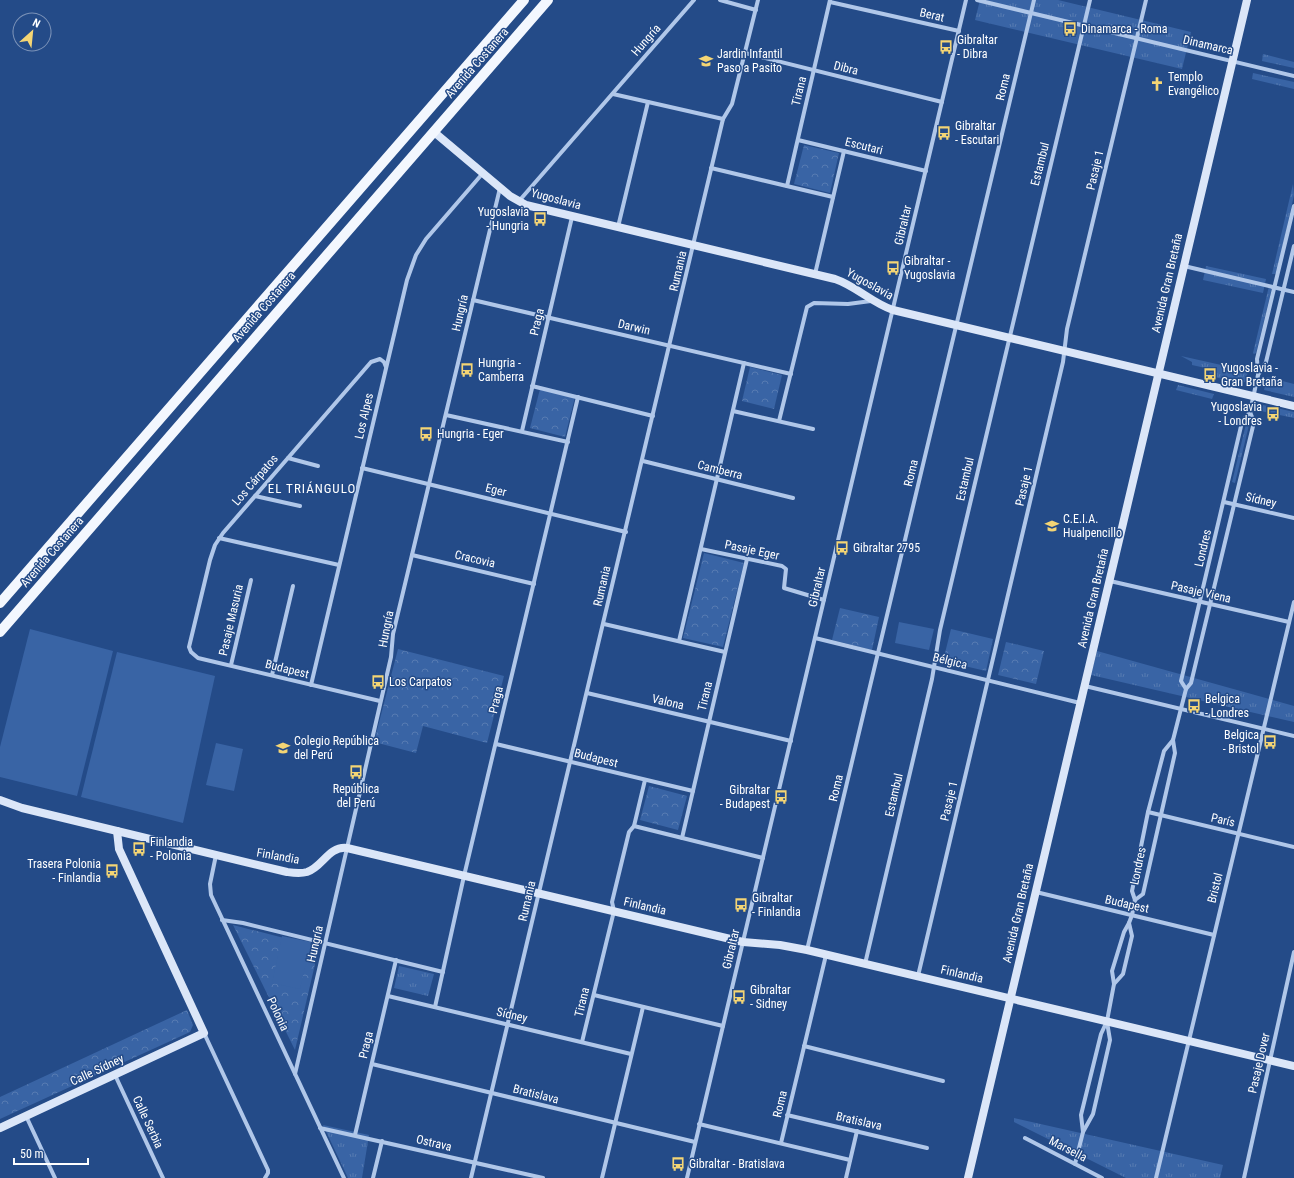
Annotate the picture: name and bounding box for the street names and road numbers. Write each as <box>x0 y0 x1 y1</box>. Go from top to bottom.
street label: Berat <box>918 5 946 25</box>
street label: Hungría <box>629 21 664 59</box>
street label: Avenida Costanera <box>443 25 511 101</box>
street label: Dinamarca <box>1182 32 1235 58</box>
street label: Dibra <box>832 58 860 78</box>
street label: Roma <box>993 72 1013 102</box>
street label: Tirana <box>789 75 809 107</box>
street label: Escutari <box>844 135 884 157</box>
street label: Estambul <box>1028 141 1052 187</box>
street label: Pasaje 1 <box>1084 149 1106 191</box>
street label: Yugoslavia <box>529 186 583 212</box>
street label: Gibraltar <box>892 203 914 246</box>
street label: Avenida Gran Bretaña <box>1149 232 1185 334</box>
street label: Rumania <box>667 249 690 293</box>
street label: Yugoslavia <box>844 265 896 303</box>
street label: Avenida Costanera <box>230 269 298 345</box>
street label: Hungría <box>449 293 471 333</box>
street label: Praga <box>527 307 547 337</box>
street label: Darwin <box>616 316 652 338</box>
street label: Los Alpes <box>352 392 376 440</box>
street label: Los Cárpatos <box>229 452 281 508</box>
street label: Estambul <box>953 456 977 502</box>
street label: Camberra <box>696 458 744 482</box>
street label: Roma <box>901 458 921 488</box>
street label: Pasaje 1 <box>1013 465 1035 507</box>
street label: Eger <box>484 481 508 499</box>
street label: Sídney <box>1244 490 1278 510</box>
street label: Avenida Costanera <box>18 514 86 590</box>
street label: Londres <box>1192 528 1214 568</box>
street label: Pasaje Eger <box>723 537 781 563</box>
street label: Avenida Gran Bretaña <box>1075 547 1111 649</box>
street label: Cracovia <box>453 548 497 570</box>
street label: Rumania <box>591 564 614 608</box>
street label: Gibraltar <box>806 565 828 608</box>
street label: Pasaje Viena <box>1170 578 1233 606</box>
street label: Pasaje Masuria <box>216 583 246 657</box>
street label: Hungría <box>376 609 396 649</box>
street label: Bélgica <box>931 650 969 672</box>
street label: Budapest <box>264 657 311 681</box>
street label: Tirana <box>695 680 715 712</box>
street label: Praga <box>486 685 506 715</box>
street label: Valona <box>651 692 686 713</box>
street label: Budapest <box>573 746 620 770</box>
street label: Estambul <box>882 772 906 818</box>
street label: Roma <box>826 773 846 803</box>
street label: Pasaje 1 <box>938 780 960 822</box>
street label: París <box>1210 810 1236 830</box>
street label: Finlandia <box>256 845 301 867</box>
street label: Londres <box>1127 846 1149 886</box>
street label: Avenida Gran Bretaña <box>1000 862 1036 964</box>
street label: Bristol <box>1204 871 1226 905</box>
street label: Rumania <box>516 879 539 923</box>
street label: Budapest <box>1104 892 1151 916</box>
street label: Finlandia <box>622 894 668 918</box>
street label: Hungría <box>304 924 326 964</box>
street label: Gibraltar <box>720 927 742 970</box>
street label: Finlandia <box>939 962 985 986</box>
street label: Tirana <box>572 986 592 1018</box>
street label: Polonia <box>264 995 292 1033</box>
street label: Sídney <box>495 1005 529 1025</box>
street label: Praga <box>356 1030 376 1060</box>
street label: Pasaje Dover <box>1245 1031 1273 1095</box>
street label: Calle Sídney <box>68 1051 126 1089</box>
street label: Bratislava <box>512 1082 561 1107</box>
street label: Roma <box>770 1089 790 1119</box>
street label: Calle Serbia <box>130 1093 166 1151</box>
street label: Bratislava <box>835 1109 884 1133</box>
street label: Ostrava <box>415 1132 453 1154</box>
street label: Marsella <box>1047 1133 1090 1165</box>

